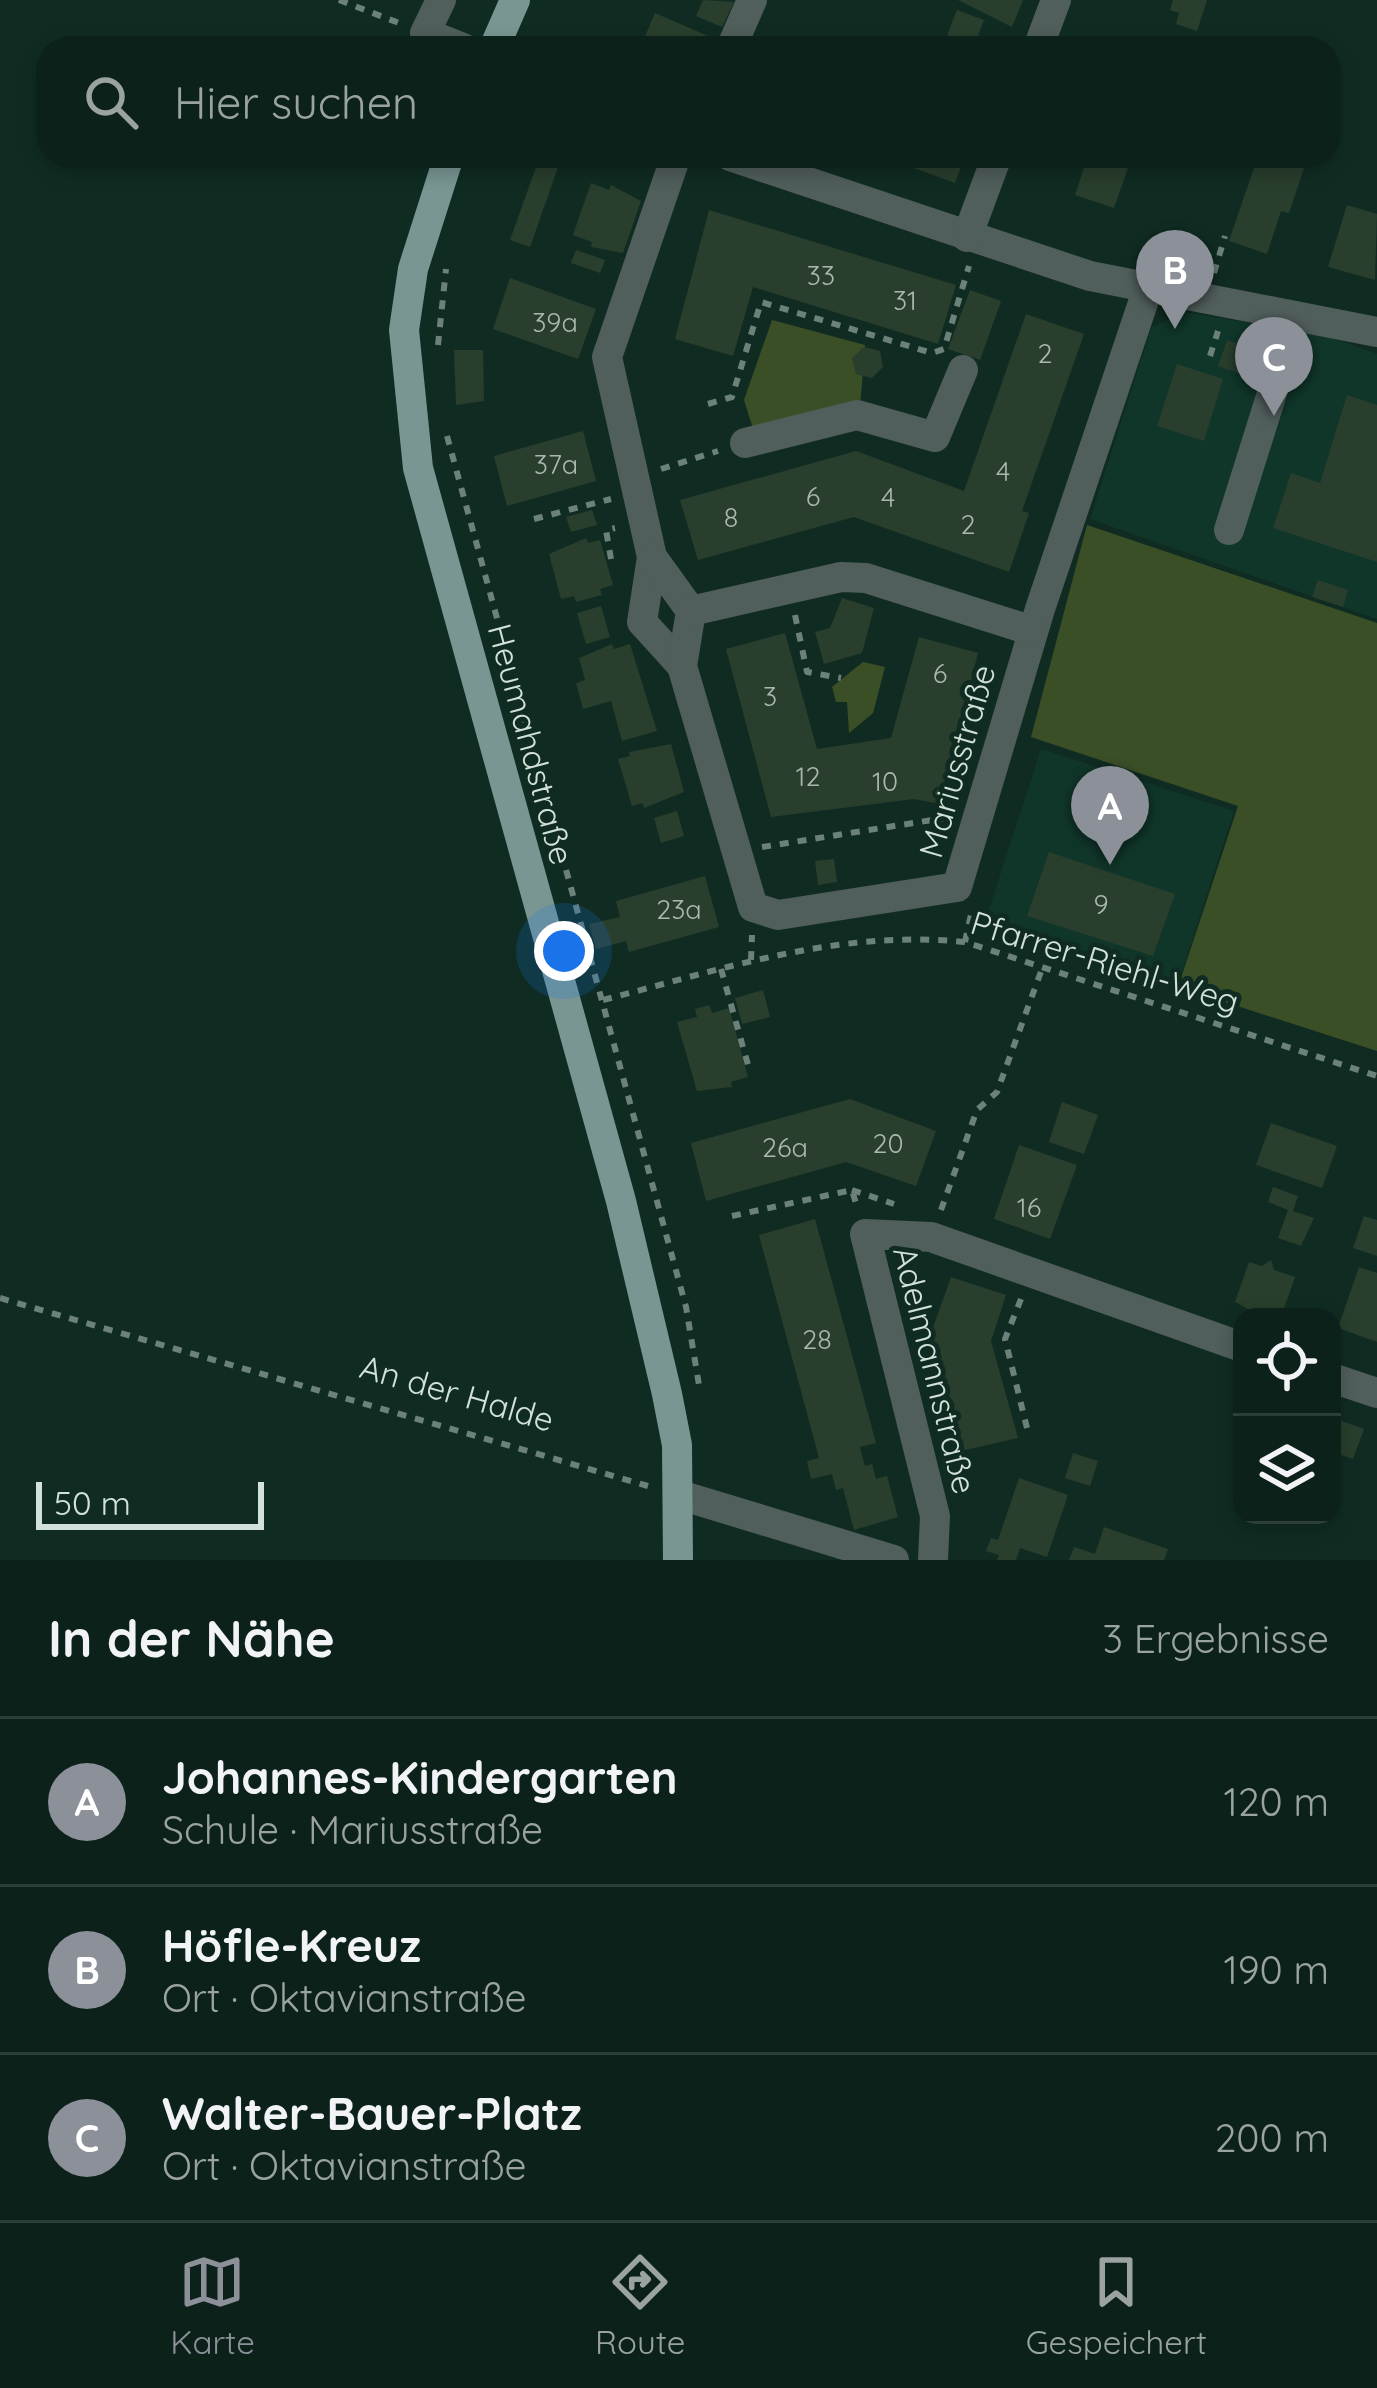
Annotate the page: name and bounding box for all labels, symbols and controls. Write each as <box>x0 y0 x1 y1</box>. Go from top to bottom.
search box <box>36 36 1341 168</box>
icon: search <box>78 69 144 135</box>
text: Hier suchen <box>174 74 418 130</box>
pin: B <box>1136 230 1214 329</box>
house number: 33 <box>807 258 835 292</box>
house number: 31 <box>893 283 917 317</box>
house number: 39a <box>532 305 578 339</box>
pin: C <box>1235 317 1313 416</box>
house number: 2 <box>1038 336 1052 370</box>
house number: 37a <box>534 447 578 481</box>
house number: 4 <box>996 454 1010 488</box>
house number: 6 <box>806 479 820 513</box>
house number: 4 <box>881 480 895 514</box>
house number: 8 <box>724 500 738 534</box>
house number: 2 <box>961 507 975 541</box>
street label: Heumahdstraße <box>480 619 583 869</box>
house number: 6 <box>933 656 947 690</box>
street label: Mariusstraße <box>909 660 1004 862</box>
house number: 3 <box>763 679 777 713</box>
house number: 12 <box>796 759 820 793</box>
house number: 10 <box>872 764 898 798</box>
pin: A <box>1071 766 1149 865</box>
house number: 9 <box>1093 887 1109 921</box>
house number: 23a <box>656 892 702 926</box>
street label: Pfarrer-Riehl-Weg <box>966 901 1244 1022</box>
your location <box>534 921 594 981</box>
house number: 20 <box>872 1126 904 1160</box>
house number: 26a <box>762 1130 808 1164</box>
house number: 16 <box>1017 1190 1041 1224</box>
street label: Adelmannstraße <box>885 1242 986 1498</box>
map controls <box>1233 1308 1341 1524</box>
button: locate <box>1233 1308 1341 1416</box>
house number: 28 <box>802 1322 832 1356</box>
street label: An der Halde <box>356 1345 559 1440</box>
button: layers <box>1233 1416 1341 1524</box>
scale bar <box>36 1476 264 1529</box>
text: 50 m <box>54 1482 131 1523</box>
text: In der Nähe <box>48 1606 335 1670</box>
text: 3 Ergebnisse <box>1103 1614 1329 1663</box>
text: Johannes-Kindergarten <box>162 1749 678 1805</box>
text: A <box>75 1777 99 1826</box>
text: 120 m <box>1224 1777 1329 1826</box>
text: Schule · Mariusstraße <box>162 1805 543 1854</box>
text: Höfle-Kreuz <box>162 1917 421 1973</box>
text: B <box>74 1945 100 1994</box>
text: 190 m <box>1223 1945 1329 1994</box>
text: Ort · Oktavianstraße <box>162 1973 527 2022</box>
text: Walter-Bauer-Platz <box>162 2085 582 2141</box>
text: C <box>75 2113 99 2162</box>
text: 200 m <box>1215 2113 1329 2162</box>
text: Ort · Oktavianstraße <box>162 2141 527 2190</box>
tab: Karte <box>170 2249 255 2362</box>
tab: Route <box>595 2249 685 2362</box>
tab: Gespeichert <box>1026 2249 1207 2362</box>

